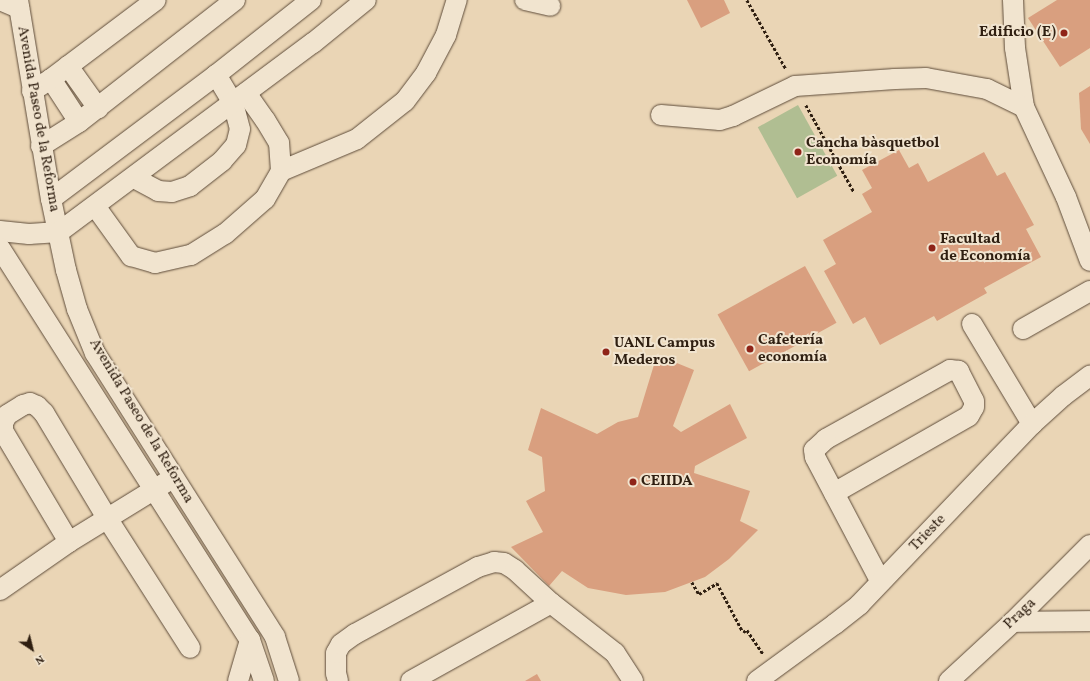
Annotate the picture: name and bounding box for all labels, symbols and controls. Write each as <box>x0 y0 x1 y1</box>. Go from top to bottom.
place label: Edificio (E) <box>979 24 1056 42</box>
street label: Avenida Paseo de la Reforma <box>13 25 63 213</box>
marker: Edificio (E) <box>1059 28 1069 38</box>
place label: Cancha bàsquetbol Economía <box>806 134 939 169</box>
marker: Cancha bàsquetbol Economía <box>793 147 803 157</box>
place label: Facultad de Economía <box>940 230 1031 265</box>
marker: Facultad de Economía <box>927 243 937 253</box>
place label: Cafetería economía <box>758 331 827 366</box>
place label: UANL Campus Mederos <box>614 334 715 369</box>
street label: Avenida Paseo de la Reforma <box>85 336 197 506</box>
marker: Cafetería economía <box>745 344 755 354</box>
marker: UANL Campus Mederos <box>601 347 611 357</box>
place label: CEIIDA <box>641 473 693 491</box>
marker: CEIIDA <box>628 477 638 487</box>
street label: Trieste <box>906 511 950 555</box>
street label: Praga <box>1000 594 1040 634</box>
north arrow <box>12 629 52 669</box>
text: N <box>32 651 47 668</box>

